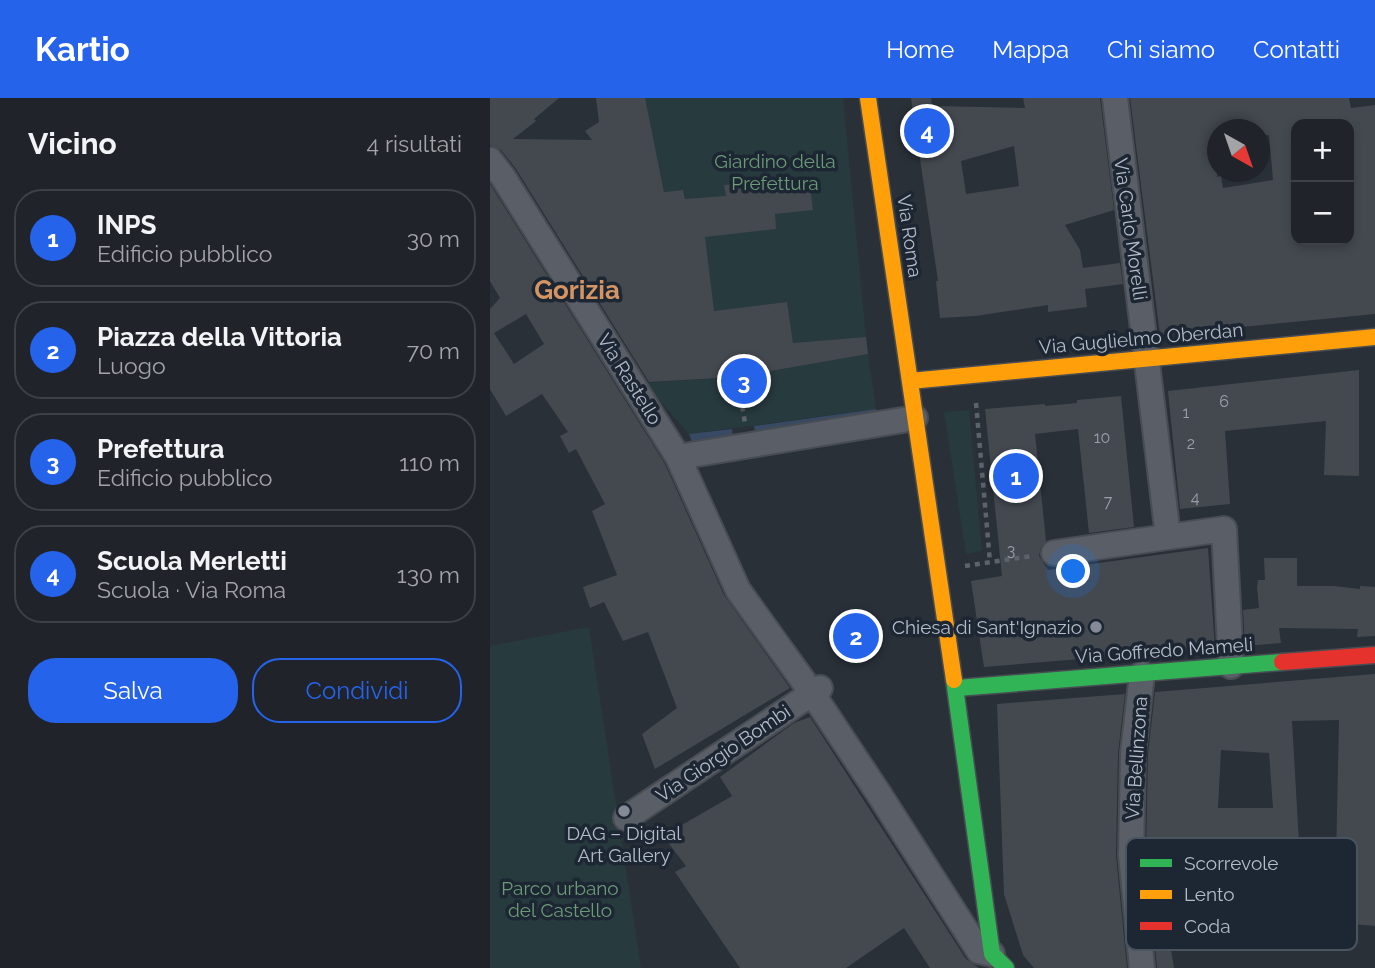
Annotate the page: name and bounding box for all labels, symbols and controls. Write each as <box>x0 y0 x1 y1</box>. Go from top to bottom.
text: Kartio <box>35 30 130 69</box>
text: Home <box>886 35 954 64</box>
text: Mappa <box>992 35 1069 64</box>
text: Chi siamo <box>1107 35 1215 64</box>
text: Contatti <box>1253 35 1340 64</box>
pin: 4 <box>904 105 950 157</box>
north arrow <box>1207 119 1270 182</box>
map controls <box>1291 119 1354 245</box>
button: + <box>1291 119 1354 182</box>
text: Vicino <box>28 126 117 161</box>
text: 4 risultati <box>367 130 462 157</box>
park label: Giardino della Prefettura <box>714 150 836 194</box>
street label: Via Carlo Morelli <box>1110 156 1152 302</box>
button: − <box>1291 182 1354 245</box>
street label: Via Roma <box>893 193 927 279</box>
text: INPS <box>97 210 156 240</box>
text: 1 <box>47 225 59 252</box>
text: 30 m <box>407 225 460 252</box>
text: Edificio pubblico <box>97 240 272 267</box>
district label: Gorizia <box>534 275 620 305</box>
street label: Via Guglielmo Oberdan <box>1038 318 1244 358</box>
text: Piazza della Vittoria <box>97 322 342 352</box>
street label: Via Rastello <box>593 329 667 429</box>
text: 2 <box>47 337 59 364</box>
text: 70 m <box>407 337 460 364</box>
text: Luogo <box>97 352 166 379</box>
pin: 3 <box>721 355 767 407</box>
house number: 6 <box>1219 392 1229 411</box>
house number: 1 <box>1183 403 1190 422</box>
house number: 10 <box>1094 428 1110 447</box>
text: Prefettura <box>97 434 224 464</box>
house number: 2 <box>1187 434 1195 453</box>
text: 3 <box>47 449 59 476</box>
text: 110 m <box>399 449 460 476</box>
pin: 1 <box>993 450 1039 502</box>
text: Edificio pubblico <box>97 464 272 491</box>
house number: 4 <box>1191 488 1200 507</box>
house number: 7 <box>1104 492 1113 511</box>
house number: 3 <box>1007 541 1015 560</box>
text: Scuola Merletti <box>97 546 287 576</box>
your location <box>1056 554 1090 588</box>
text: 4 <box>46 561 60 588</box>
text: 130 m <box>397 561 460 588</box>
text: Scuola · Via Roma <box>97 576 286 603</box>
pin: 2 <box>833 610 879 662</box>
place label: Chiesa di Sant'Ignazio <box>892 616 1082 638</box>
marker: Chiesa di Sant'Ignazio <box>1088 619 1104 635</box>
street label: Via Goffredo Mameli <box>1074 633 1254 667</box>
button: Salva <box>28 658 238 723</box>
button: Condividi <box>252 658 462 723</box>
street label: Via Bellinzona <box>1121 696 1151 820</box>
street label: Via Giorgio Bombi <box>652 700 794 806</box>
marker: DAG – Digital Art Gallery <box>616 803 632 819</box>
place label: DAG – Digital Art Gallery <box>566 822 682 866</box>
legend <box>1126 838 1357 950</box>
text: Scorrevole <box>1184 852 1279 874</box>
park label: Parco urbano del Castello <box>501 877 619 921</box>
text: Lento <box>1184 883 1235 905</box>
text: Coda <box>1184 915 1231 937</box>

